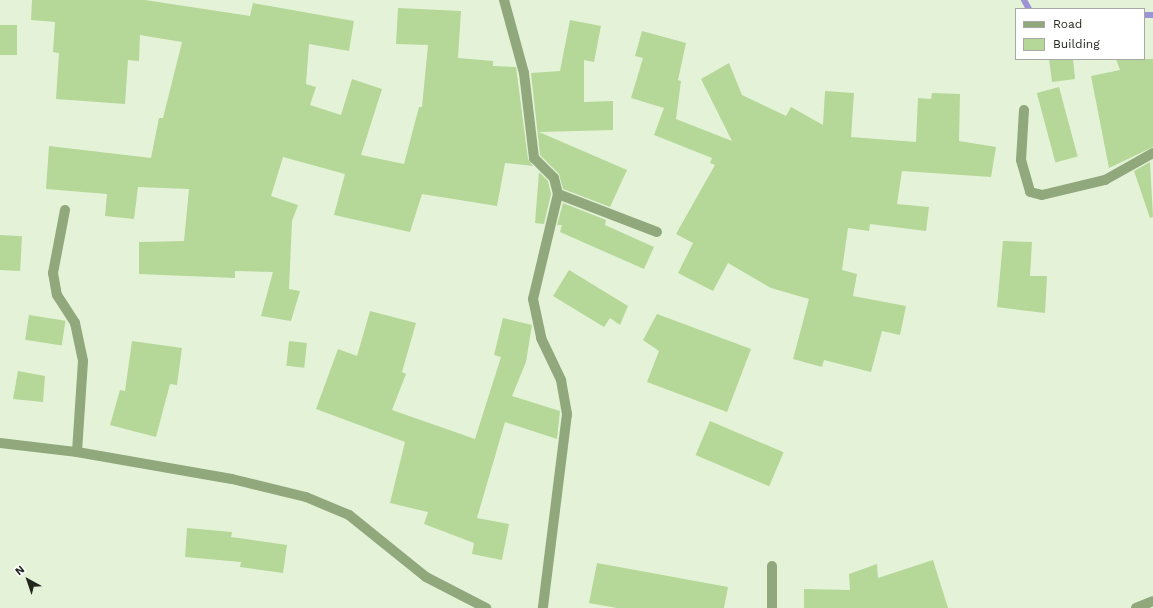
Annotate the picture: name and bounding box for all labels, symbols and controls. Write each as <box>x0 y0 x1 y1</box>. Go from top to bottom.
legend <box>1015 8 1145 60</box>
text: Road <box>1053 17 1082 31</box>
text: Building <box>1053 37 1100 51</box>
north arrow <box>8 560 48 600</box>
text: N <box>13 563 27 578</box>

